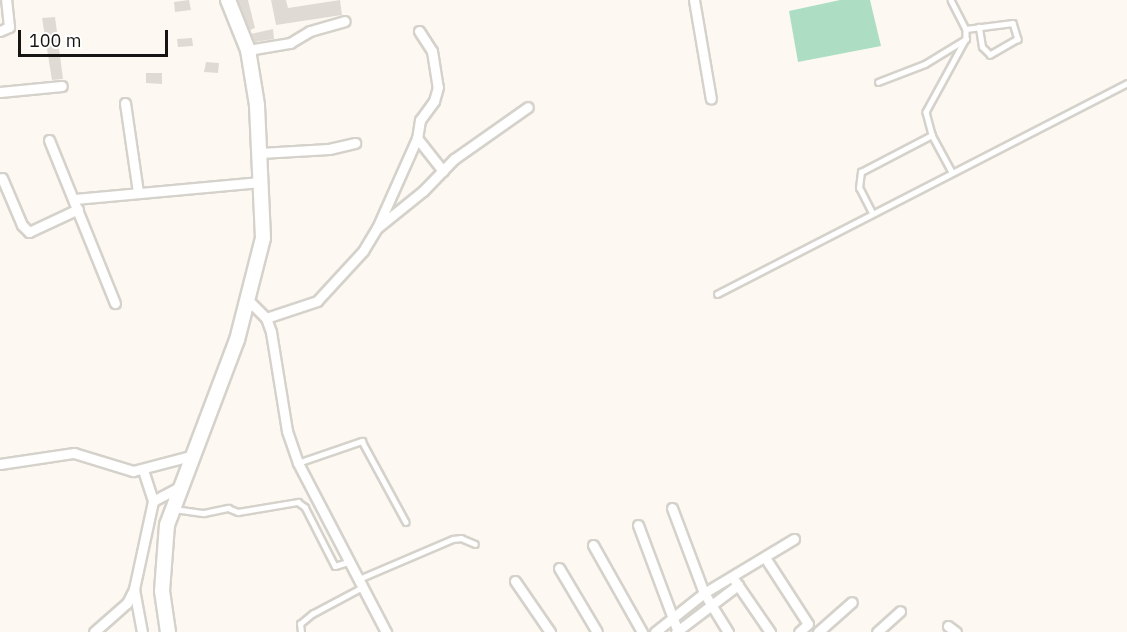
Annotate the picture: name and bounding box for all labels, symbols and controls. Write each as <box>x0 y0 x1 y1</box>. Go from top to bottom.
scale bar <box>21 18 171 56</box>
text: 100 m <box>29 29 81 52</box>

